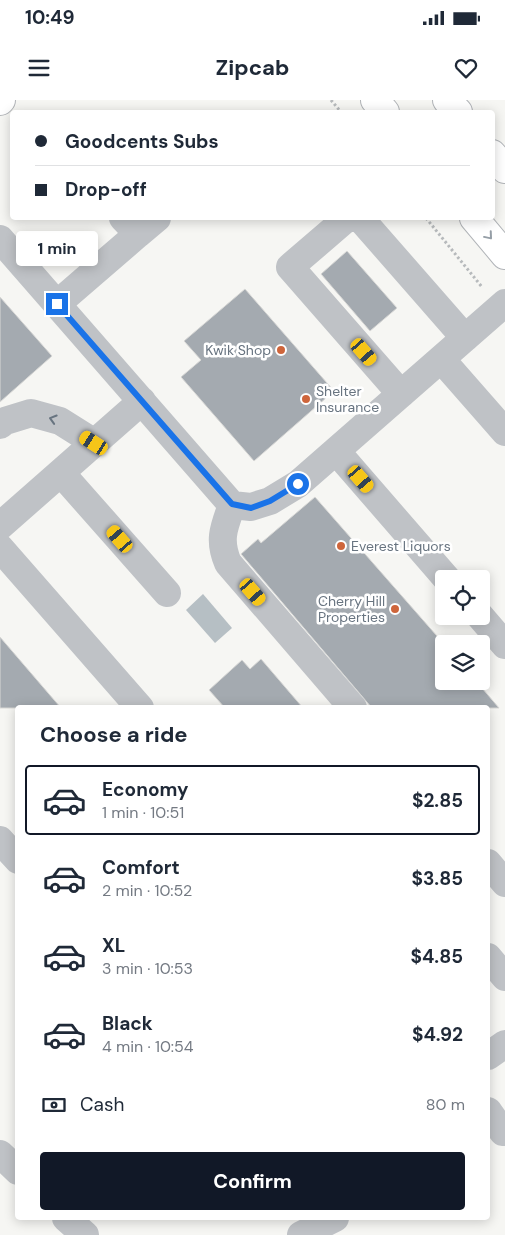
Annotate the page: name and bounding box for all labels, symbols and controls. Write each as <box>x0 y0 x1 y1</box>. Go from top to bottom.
text: 10:49 <box>25 5 75 30</box>
text: Zipcab <box>216 53 289 82</box>
icon: menu <box>25 54 53 82</box>
icon: heart <box>452 54 480 82</box>
text: Goodcents Subs <box>65 129 219 154</box>
text: Drop-off <box>65 177 147 202</box>
one-way arrow <box>484 230 492 239</box>
callout: 1 min <box>16 232 98 266</box>
text: 1 min <box>38 238 76 259</box>
route end <box>46 293 68 315</box>
car <box>348 336 379 368</box>
place label: Kwik Shop <box>205 341 271 359</box>
marker: Kwik Shop <box>275 344 287 356</box>
place label: Shelter Insurance <box>316 382 379 416</box>
marker: Shelter Insurance <box>300 393 312 405</box>
one-way arrow <box>49 414 57 424</box>
car <box>77 429 110 457</box>
car <box>345 463 376 495</box>
route start <box>287 473 309 495</box>
car <box>104 523 135 555</box>
place label: Everest Liquors <box>351 537 451 555</box>
marker: Everest Liquors <box>335 540 347 552</box>
map controls <box>435 570 490 690</box>
button: locate <box>435 570 490 625</box>
car <box>237 576 268 608</box>
place label: Cherry Hill Properties <box>318 592 385 626</box>
marker: Cherry Hill Properties <box>389 603 401 615</box>
button: layers <box>435 635 490 690</box>
text: Choose a ride <box>40 720 188 749</box>
text: Economy <box>102 777 189 802</box>
icon: car <box>42 778 87 823</box>
text: $2.85 <box>412 788 463 813</box>
text: 1 min · 10:51 <box>102 802 184 823</box>
text: Comfort <box>102 855 180 880</box>
icon: car <box>42 856 87 901</box>
text: $3.85 <box>411 866 463 891</box>
text: 2 min · 10:52 <box>102 880 192 901</box>
text: XL <box>102 933 125 958</box>
icon: car <box>42 934 87 979</box>
text: $4.85 <box>411 944 463 969</box>
text: 3 min · 10:53 <box>102 958 193 979</box>
text: Black <box>102 1011 153 1036</box>
icon: car <box>42 1012 87 1057</box>
text: $4.92 <box>412 1022 463 1047</box>
text: 4 min · 10:54 <box>102 1036 194 1057</box>
icon: cash <box>40 1091 68 1119</box>
text: Cash <box>80 1092 124 1117</box>
text: 80 m <box>426 1094 465 1115</box>
button: Confirm <box>40 1152 465 1210</box>

